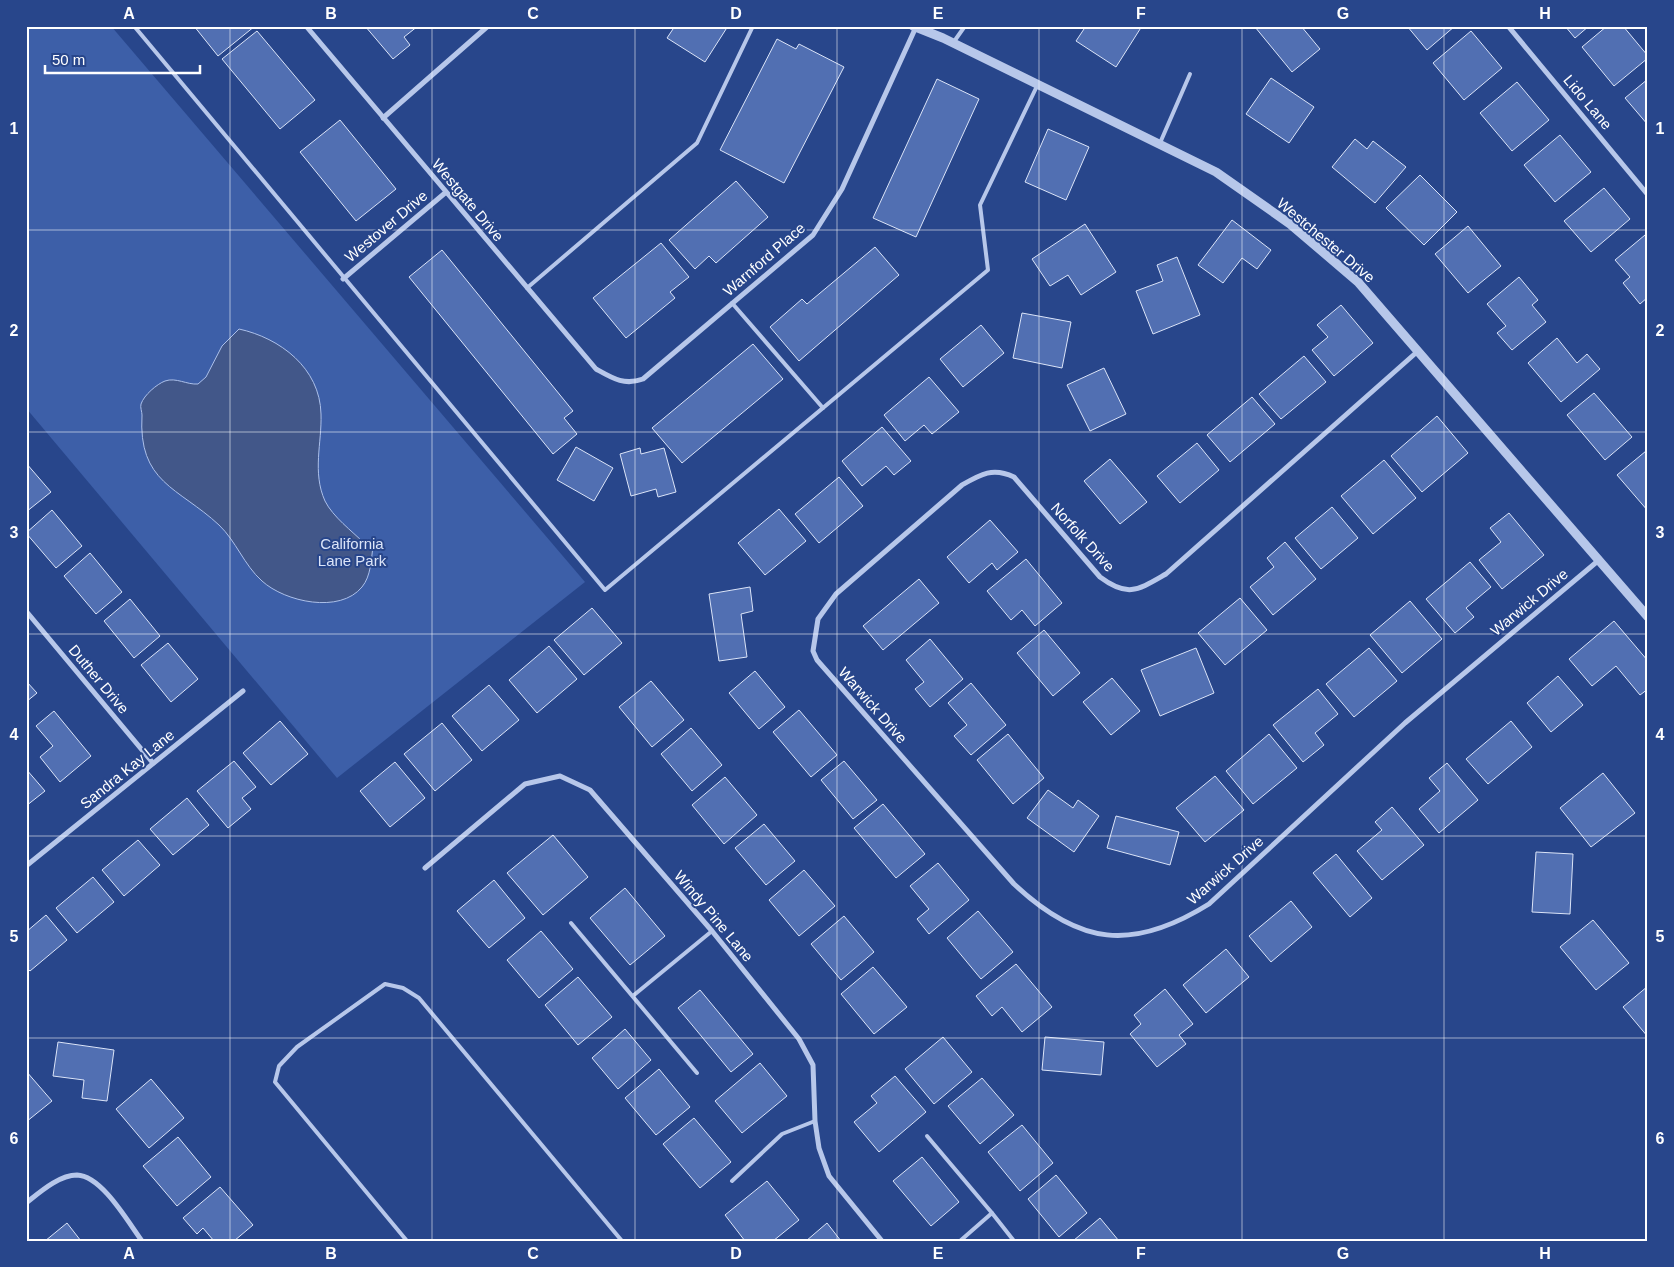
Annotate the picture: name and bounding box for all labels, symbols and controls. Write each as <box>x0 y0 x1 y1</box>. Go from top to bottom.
text: A <box>123 5 135 22</box>
text: B <box>325 5 337 22</box>
text: C <box>527 5 539 22</box>
text: D <box>730 5 742 22</box>
text: E <box>933 5 944 22</box>
text: F <box>1136 5 1146 22</box>
text: G <box>1337 5 1349 22</box>
text: H <box>1539 5 1551 22</box>
scale bar <box>45 42 200 74</box>
text: 50 m <box>52 51 85 68</box>
street label: Lido Lane <box>1560 71 1616 133</box>
text: 1 <box>10 120 19 137</box>
text: 1 <box>1656 120 1665 137</box>
street label: Westgate Drive <box>429 155 507 245</box>
street label: Westover Drive <box>341 187 431 265</box>
street label: Westchester Drive <box>1274 194 1378 286</box>
street label: Warnford Place <box>720 219 808 299</box>
text: 2 <box>10 322 19 339</box>
text: 2 <box>1656 322 1665 339</box>
street label: Norfolk Drive <box>1048 499 1118 575</box>
text: 3 <box>10 524 19 541</box>
text: 3 <box>1656 524 1665 541</box>
park label: California Lane Park <box>318 535 387 569</box>
street label: Warwick Drive <box>1487 565 1571 639</box>
street label: Duther Drive <box>65 641 133 717</box>
street label: Warwick Drive <box>835 663 911 747</box>
text: 4 <box>10 726 19 743</box>
street label: Sandra Kay Lane <box>77 726 177 812</box>
text: 4 <box>1656 726 1665 743</box>
street label: Warwick Drive <box>1183 832 1267 908</box>
street label: Windy Pine Lane <box>671 867 757 965</box>
text: 5 <box>10 928 19 945</box>
text: 5 <box>1656 928 1665 945</box>
text: 6 <box>10 1130 19 1147</box>
text: 6 <box>1656 1130 1665 1147</box>
text: A <box>123 1245 135 1262</box>
text: B <box>325 1245 337 1262</box>
text: C <box>527 1245 539 1262</box>
text: D <box>730 1245 742 1262</box>
text: E <box>933 1245 944 1262</box>
text: F <box>1136 1245 1146 1262</box>
text: G <box>1337 1245 1349 1262</box>
text: H <box>1539 1245 1551 1262</box>

